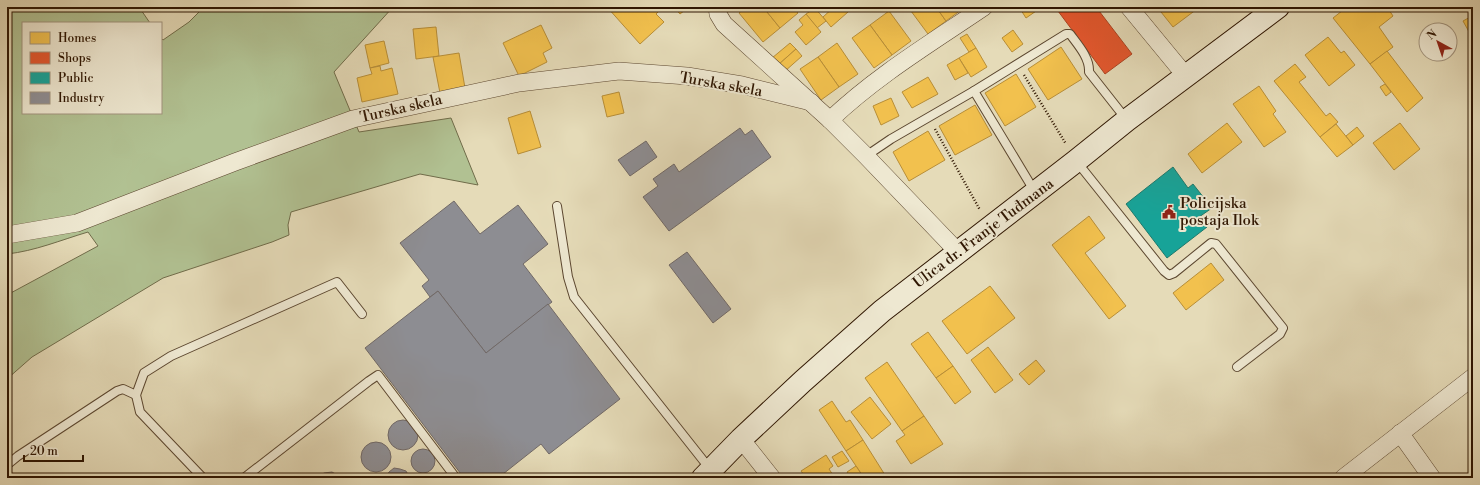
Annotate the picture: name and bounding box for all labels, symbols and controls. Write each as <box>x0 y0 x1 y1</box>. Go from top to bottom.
legend <box>22 22 162 114</box>
north arrow <box>1418 22 1458 62</box>
text: N <box>1424 27 1440 43</box>
text: Homes <box>58 31 96 46</box>
text: Shops <box>58 51 91 66</box>
street label: Turska skela <box>678 68 764 101</box>
text: Public <box>58 71 94 86</box>
street label: Turska skela <box>358 90 444 127</box>
text: Industry <box>58 91 105 106</box>
street label: Ulica dr. Franje Tuđmana <box>909 174 1058 293</box>
place label: Policijska postaja Ilok <box>1180 194 1260 230</box>
public building icon: Policijska postaja Ilok <box>1161 204 1177 220</box>
scale bar <box>24 437 83 463</box>
text: 20 m <box>30 444 58 459</box>

